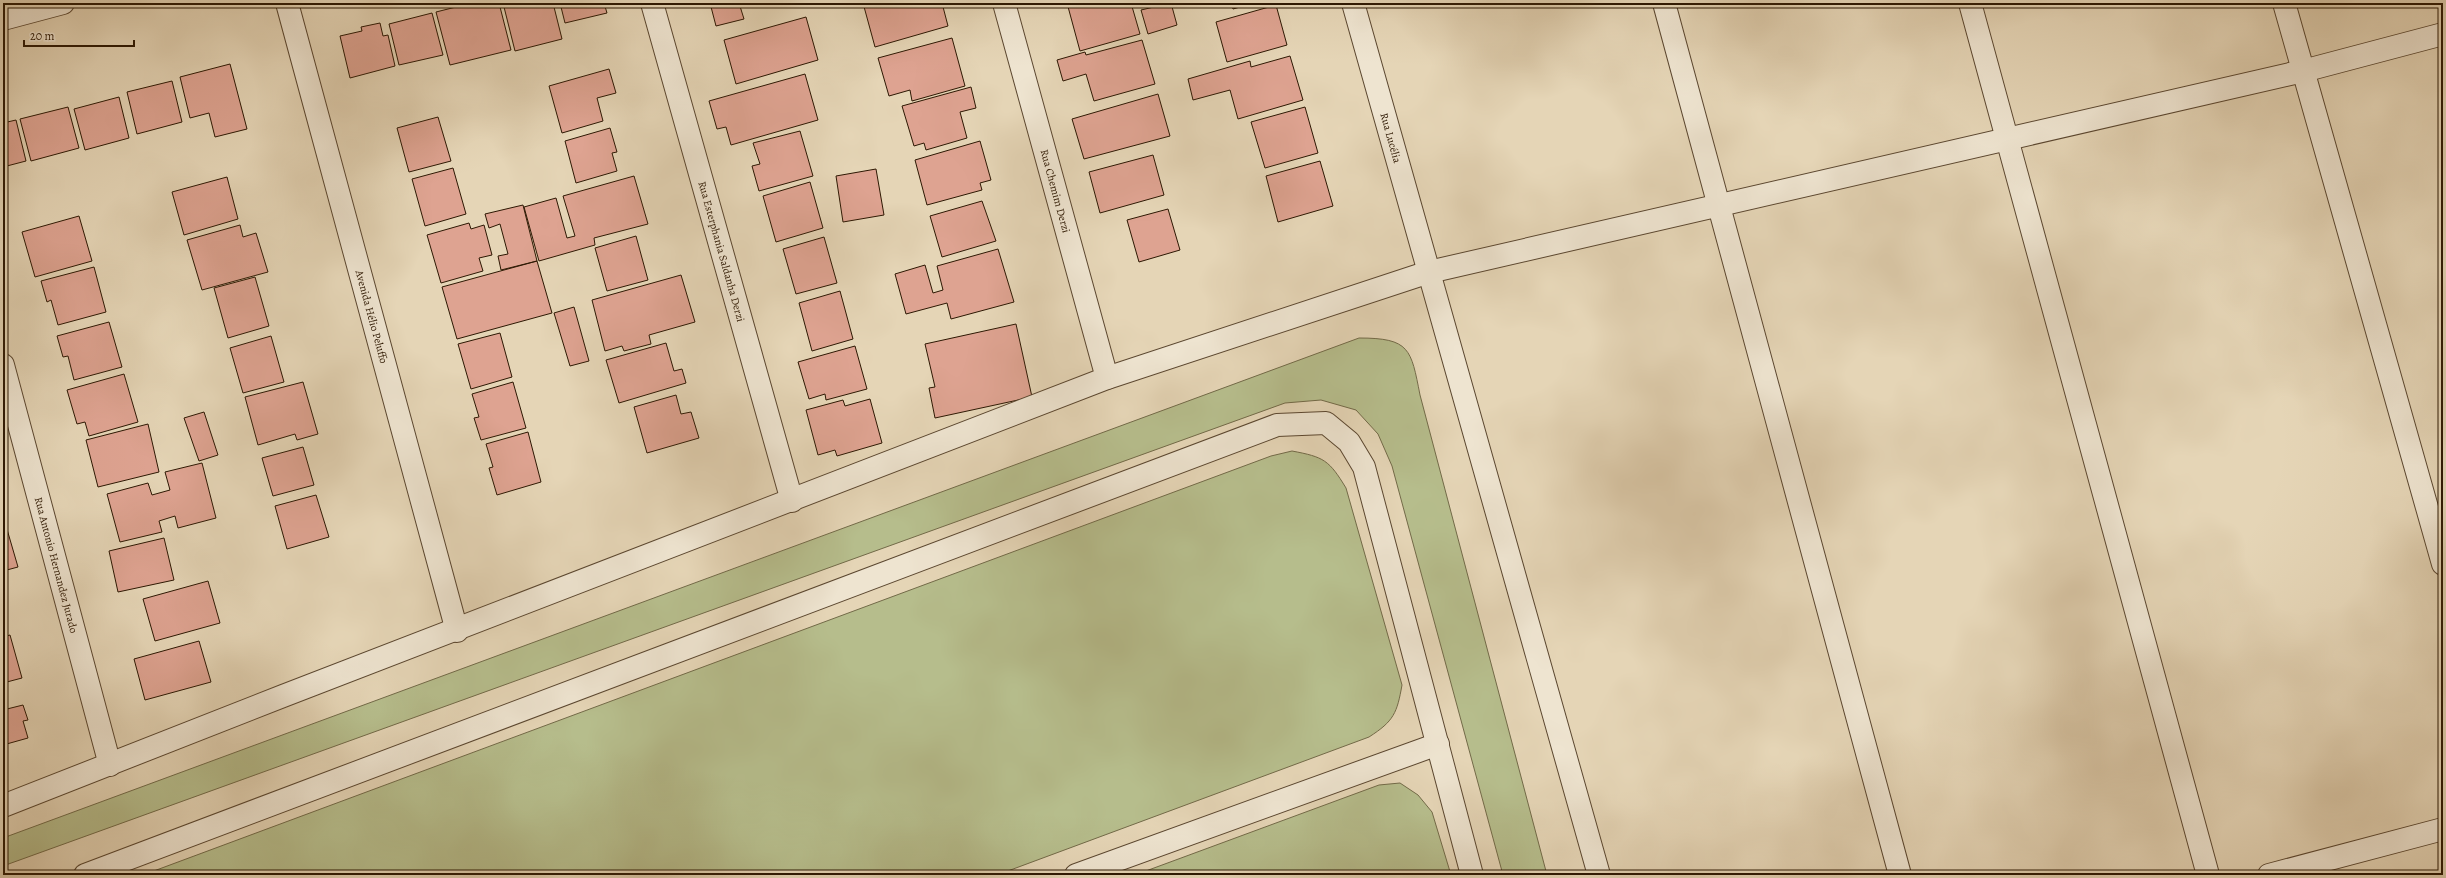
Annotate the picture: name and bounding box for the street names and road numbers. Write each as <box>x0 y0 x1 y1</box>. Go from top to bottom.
street label: Rua Lucélia <box>1376 111 1405 166</box>
street label: Rua Chemim Derzi <box>1037 148 1074 235</box>
street label: Rua Esterphania Saldanha Derzi <box>694 179 748 324</box>
street label: Avenida Hélio Peluffo <box>351 268 391 366</box>
street label: Rua Antonio Hernandez Jurado <box>31 495 82 635</box>

